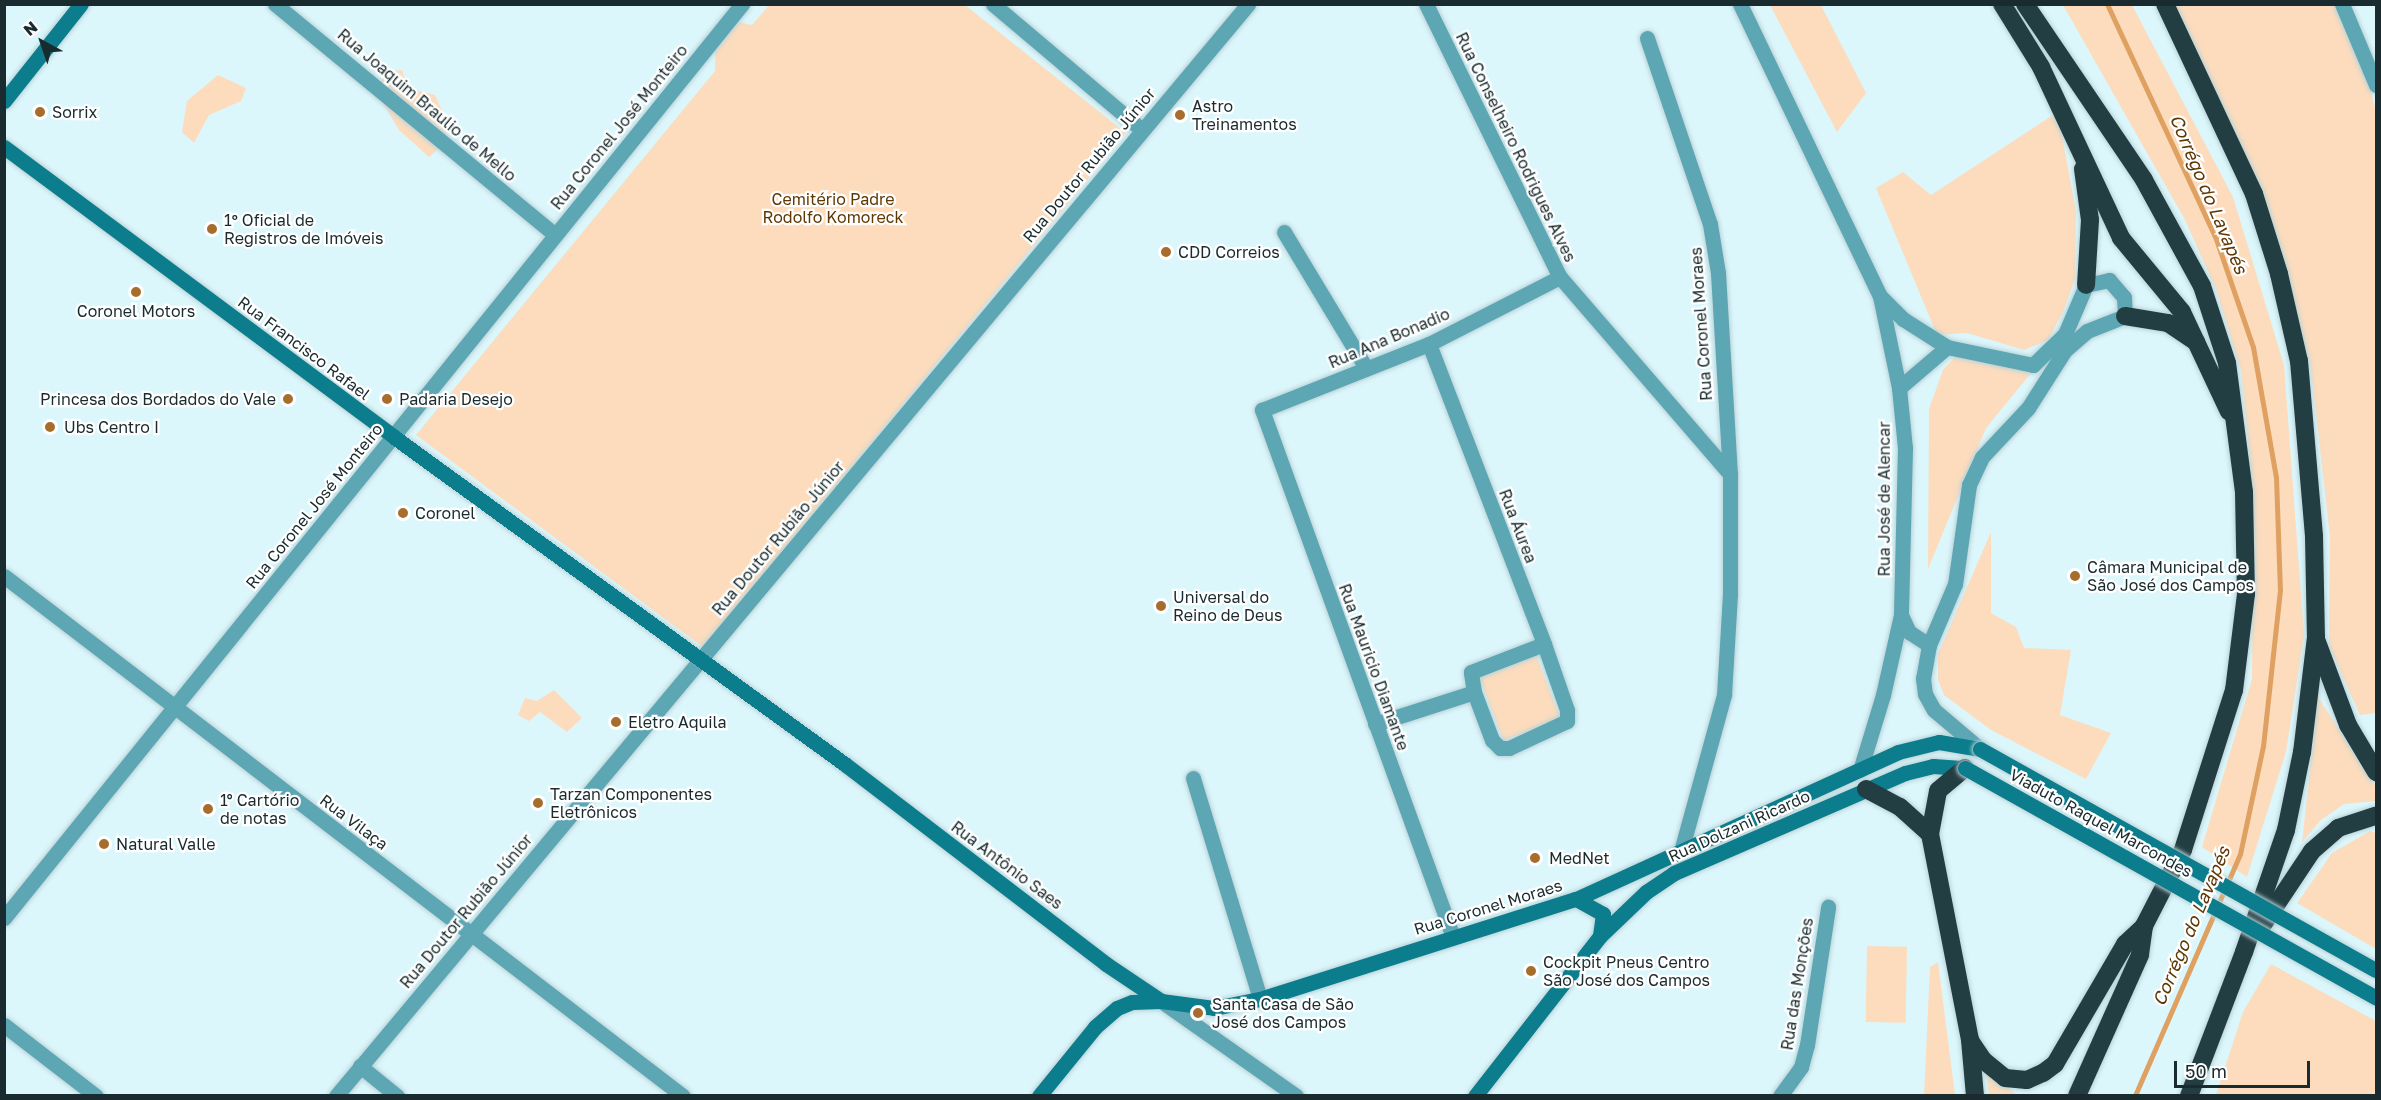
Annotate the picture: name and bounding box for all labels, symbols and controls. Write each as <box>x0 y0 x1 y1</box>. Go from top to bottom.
north arrow <box>12 12 72 72</box>
text: N <box>19 17 42 40</box>
street label: Rua Joaquim Braulio de Mello <box>334 25 520 185</box>
street label: Rua Conselheiro Rodrigues Alves <box>1452 29 1580 265</box>
street label: Rua Coronel José Monteiro <box>547 41 691 213</box>
street label: Rua Doutor Rubião Júnior <box>1019 84 1159 246</box>
place label: Astro Treinamentos <box>1192 96 1297 134</box>
place label: Sorrix <box>52 102 97 122</box>
marker: Sorrix <box>33 105 47 119</box>
marker: Astro Treinamentos <box>1173 108 1187 122</box>
water label: Corrégo do Lavapés <box>2166 111 2252 277</box>
park label: Cemitério Padre Rodolfo Komoreck <box>762 189 904 227</box>
place label: 1º Oficial de Registros de Imóveis <box>224 210 383 248</box>
marker: 1º Oficial de Registros de Imóveis <box>205 222 219 236</box>
place label: CDD Correios <box>1178 242 1280 262</box>
marker: CDD Correios <box>1159 245 1173 259</box>
street label: Rua Coronel Moraes <box>1686 247 1716 401</box>
marker: Coronel Motors <box>129 285 143 299</box>
street label: Rua Francisco Rafael <box>234 292 374 404</box>
place label: Coronel Motors <box>77 301 195 321</box>
street label: Rua Ana Bonadio <box>1326 304 1452 372</box>
place label: Princesa dos Bordados do Vale <box>40 389 276 409</box>
place label: Padaria Desejo <box>399 389 513 409</box>
marker: Princesa dos Bordados do Vale <box>281 392 295 406</box>
marker: Padaria Desejo <box>380 392 394 406</box>
place label: Ubs Centro I <box>64 417 159 437</box>
marker: Ubs Centro I <box>41 418 59 436</box>
street label: Rua Coronel José Monteiro <box>242 420 386 592</box>
street label: Rua José de Alencar <box>1874 421 1894 577</box>
street label: Rua Doutor Rubião Júnior <box>708 457 848 619</box>
street label: Rua Áurea <box>1495 486 1541 566</box>
place label: Coronel <box>415 503 475 523</box>
marker: Coronel <box>396 506 410 520</box>
place label: Câmara Municipal de São José dos Campos <box>2087 557 2254 595</box>
marker: Câmara Municipal de São José dos Campos <box>2068 569 2082 583</box>
street label: Rua Mauricio Diamante <box>1335 581 1413 753</box>
place label: Universal do Reino de Deus <box>1173 587 1282 625</box>
marker: Universal do Reino de Deus <box>1154 599 1168 613</box>
place label: Eletro Aquila <box>628 712 727 732</box>
marker: Eletro Aquila <box>609 715 623 729</box>
street label: Viaduto Raquel Marcondes <box>2006 765 2196 881</box>
place label: Tarzan Componentes Eletrônicos <box>550 784 712 822</box>
street label: Rua Dolzani Ricardo <box>1665 786 1813 866</box>
place label: 1° Cartório de notas <box>220 790 299 828</box>
street label: Rua Vilaça <box>316 790 392 854</box>
marker: Tarzan Componentes Eletrônicos <box>531 796 545 810</box>
marker: 1° Cartório de notas <box>201 802 215 816</box>
street label: Rua Antônio Saes <box>948 817 1066 913</box>
street label: Rua Doutor Rubião Júnior <box>396 830 536 992</box>
place label: Natural Valle <box>116 834 216 854</box>
marker: Natural Valle <box>97 837 111 851</box>
water label: Corrégo do Lavapés <box>2148 843 2234 1009</box>
place label: MedNet <box>1549 848 1610 868</box>
marker: MedNet <box>1526 849 1544 867</box>
street label: Rua Coronel Moraes <box>1412 875 1564 939</box>
street label: Rua das Monções <box>1777 916 1817 1052</box>
place label: Cockpit Pneus Centro São José dos Campos <box>1543 952 1710 990</box>
marker: Cockpit Pneus Centro São José dos Campos <box>1524 964 1538 978</box>
place label: Santa Casa de São José dos Campos <box>1212 994 1354 1032</box>
marker: Santa Casa de São José dos Campos <box>1189 1004 1207 1022</box>
scale bar <box>2177 1049 2314 1087</box>
text: 50 m <box>2185 1060 2227 1082</box>

